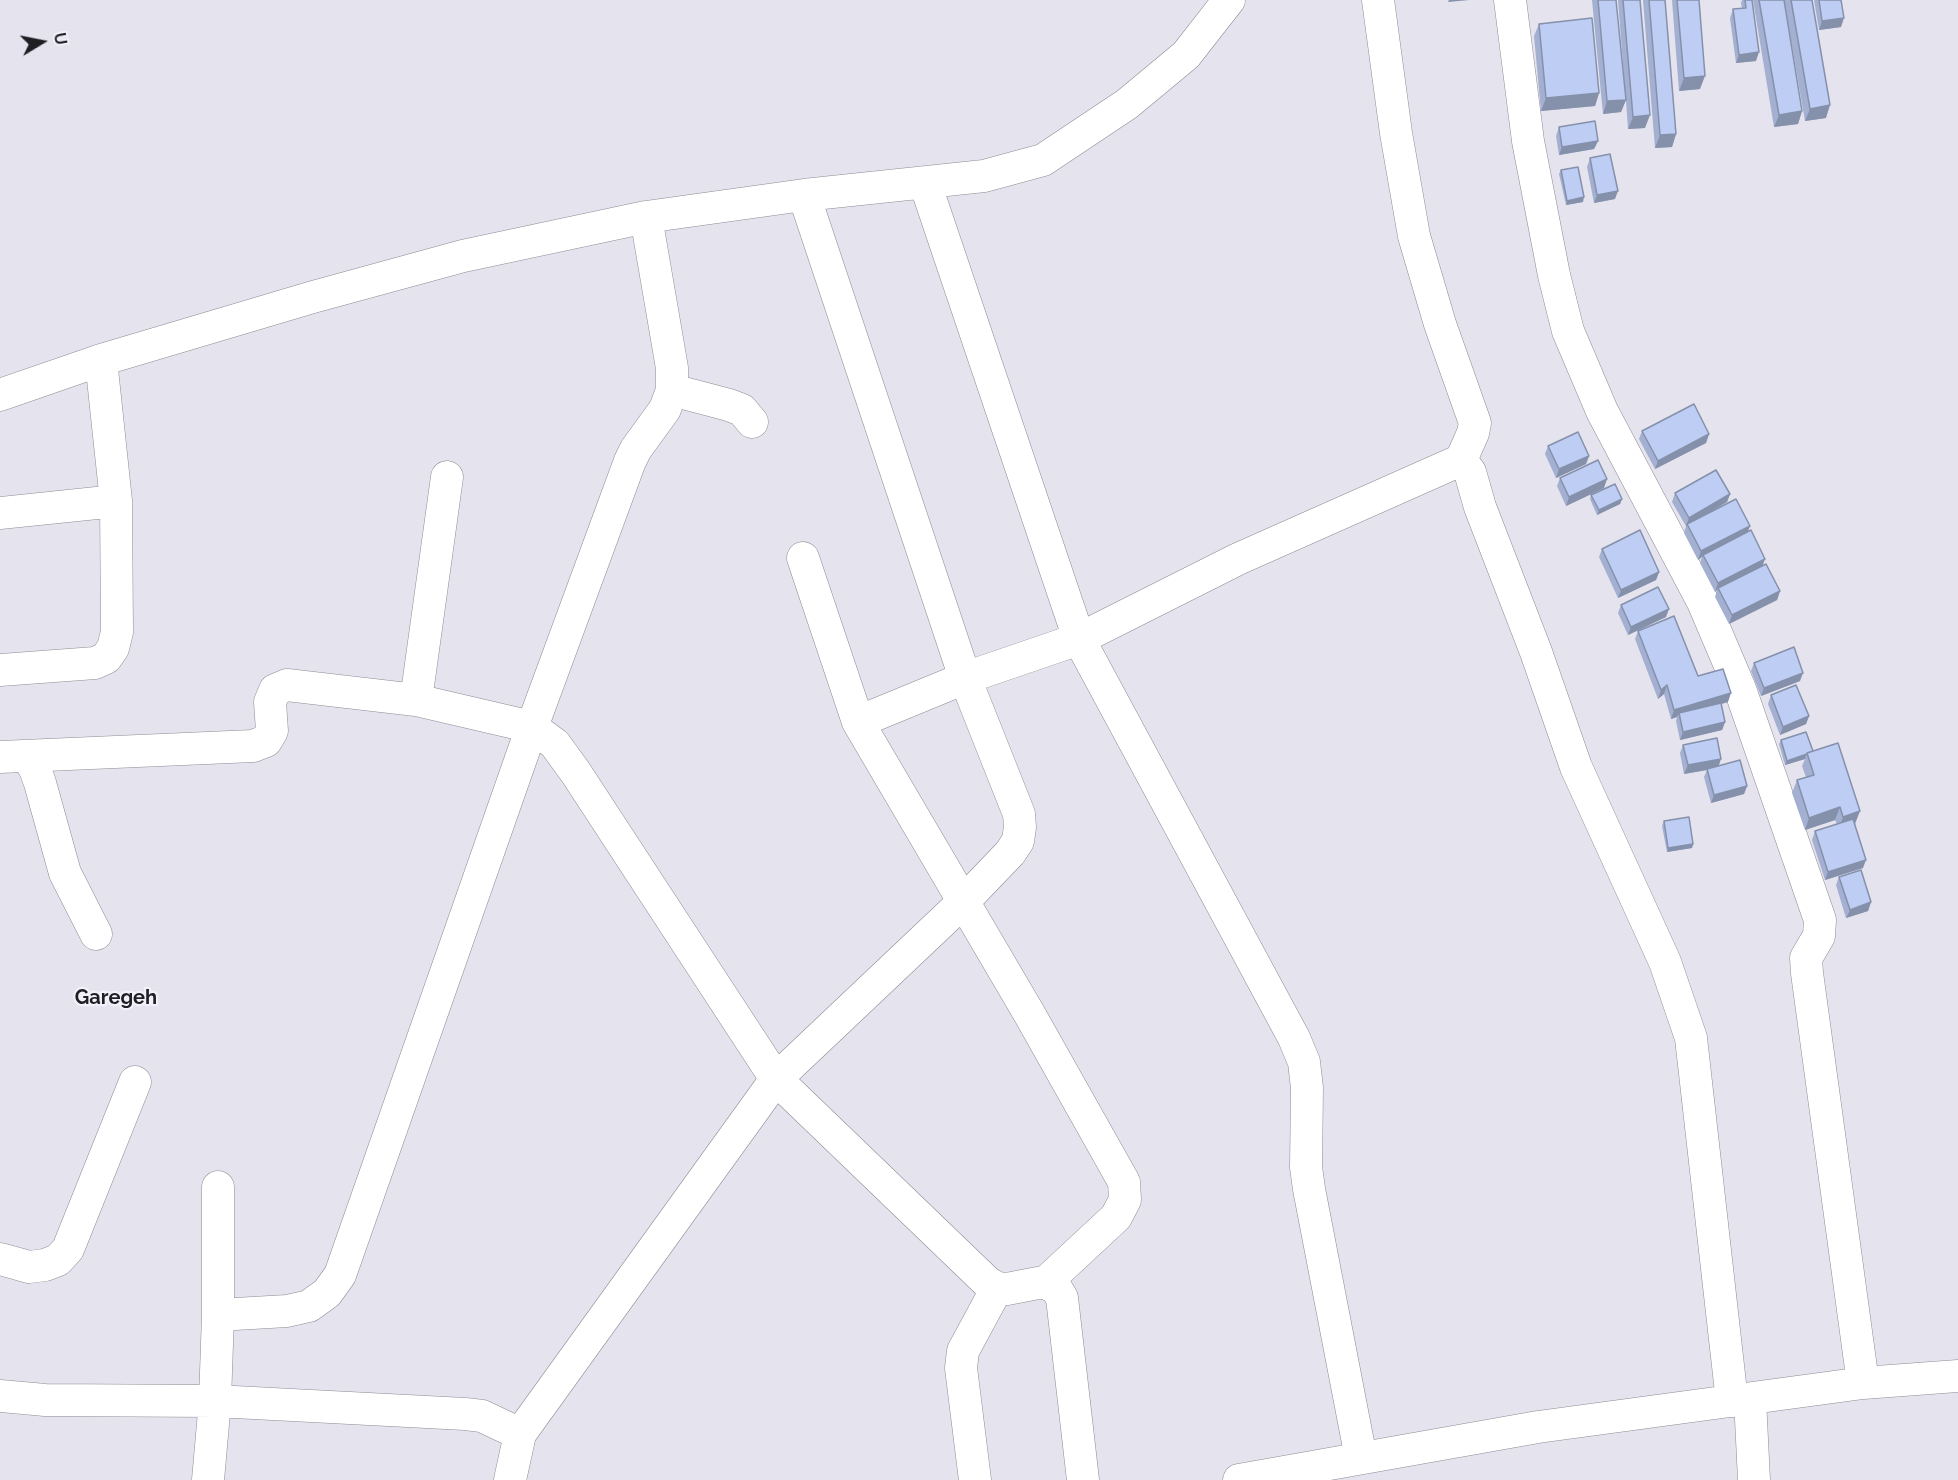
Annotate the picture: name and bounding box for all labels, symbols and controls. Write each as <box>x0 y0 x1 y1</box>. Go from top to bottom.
north arrow <box>12 12 72 72</box>
text: U <box>50 31 71 46</box>
district label: Garegeh <box>75 986 157 1010</box>

